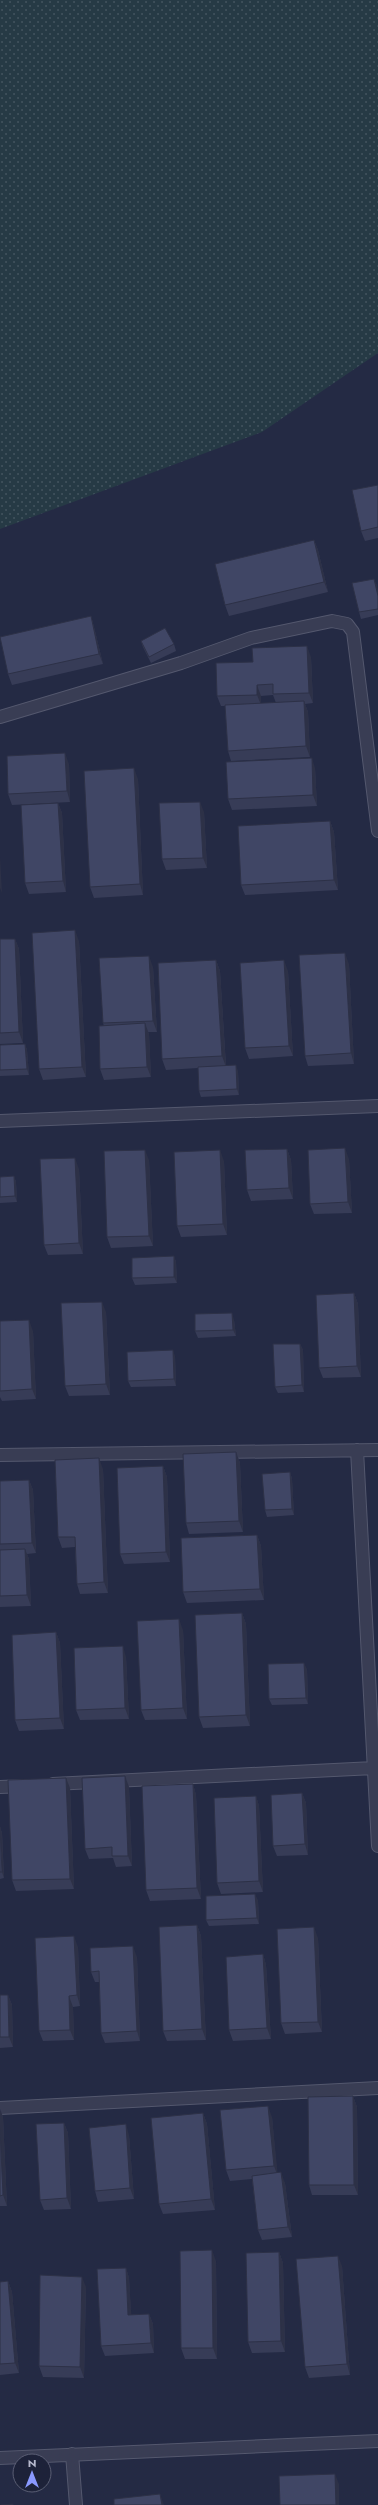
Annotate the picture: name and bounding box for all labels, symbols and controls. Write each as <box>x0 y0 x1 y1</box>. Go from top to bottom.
north arrow <box>12 2453 52 2493</box>
text: N <box>28 2455 36 2471</box>

